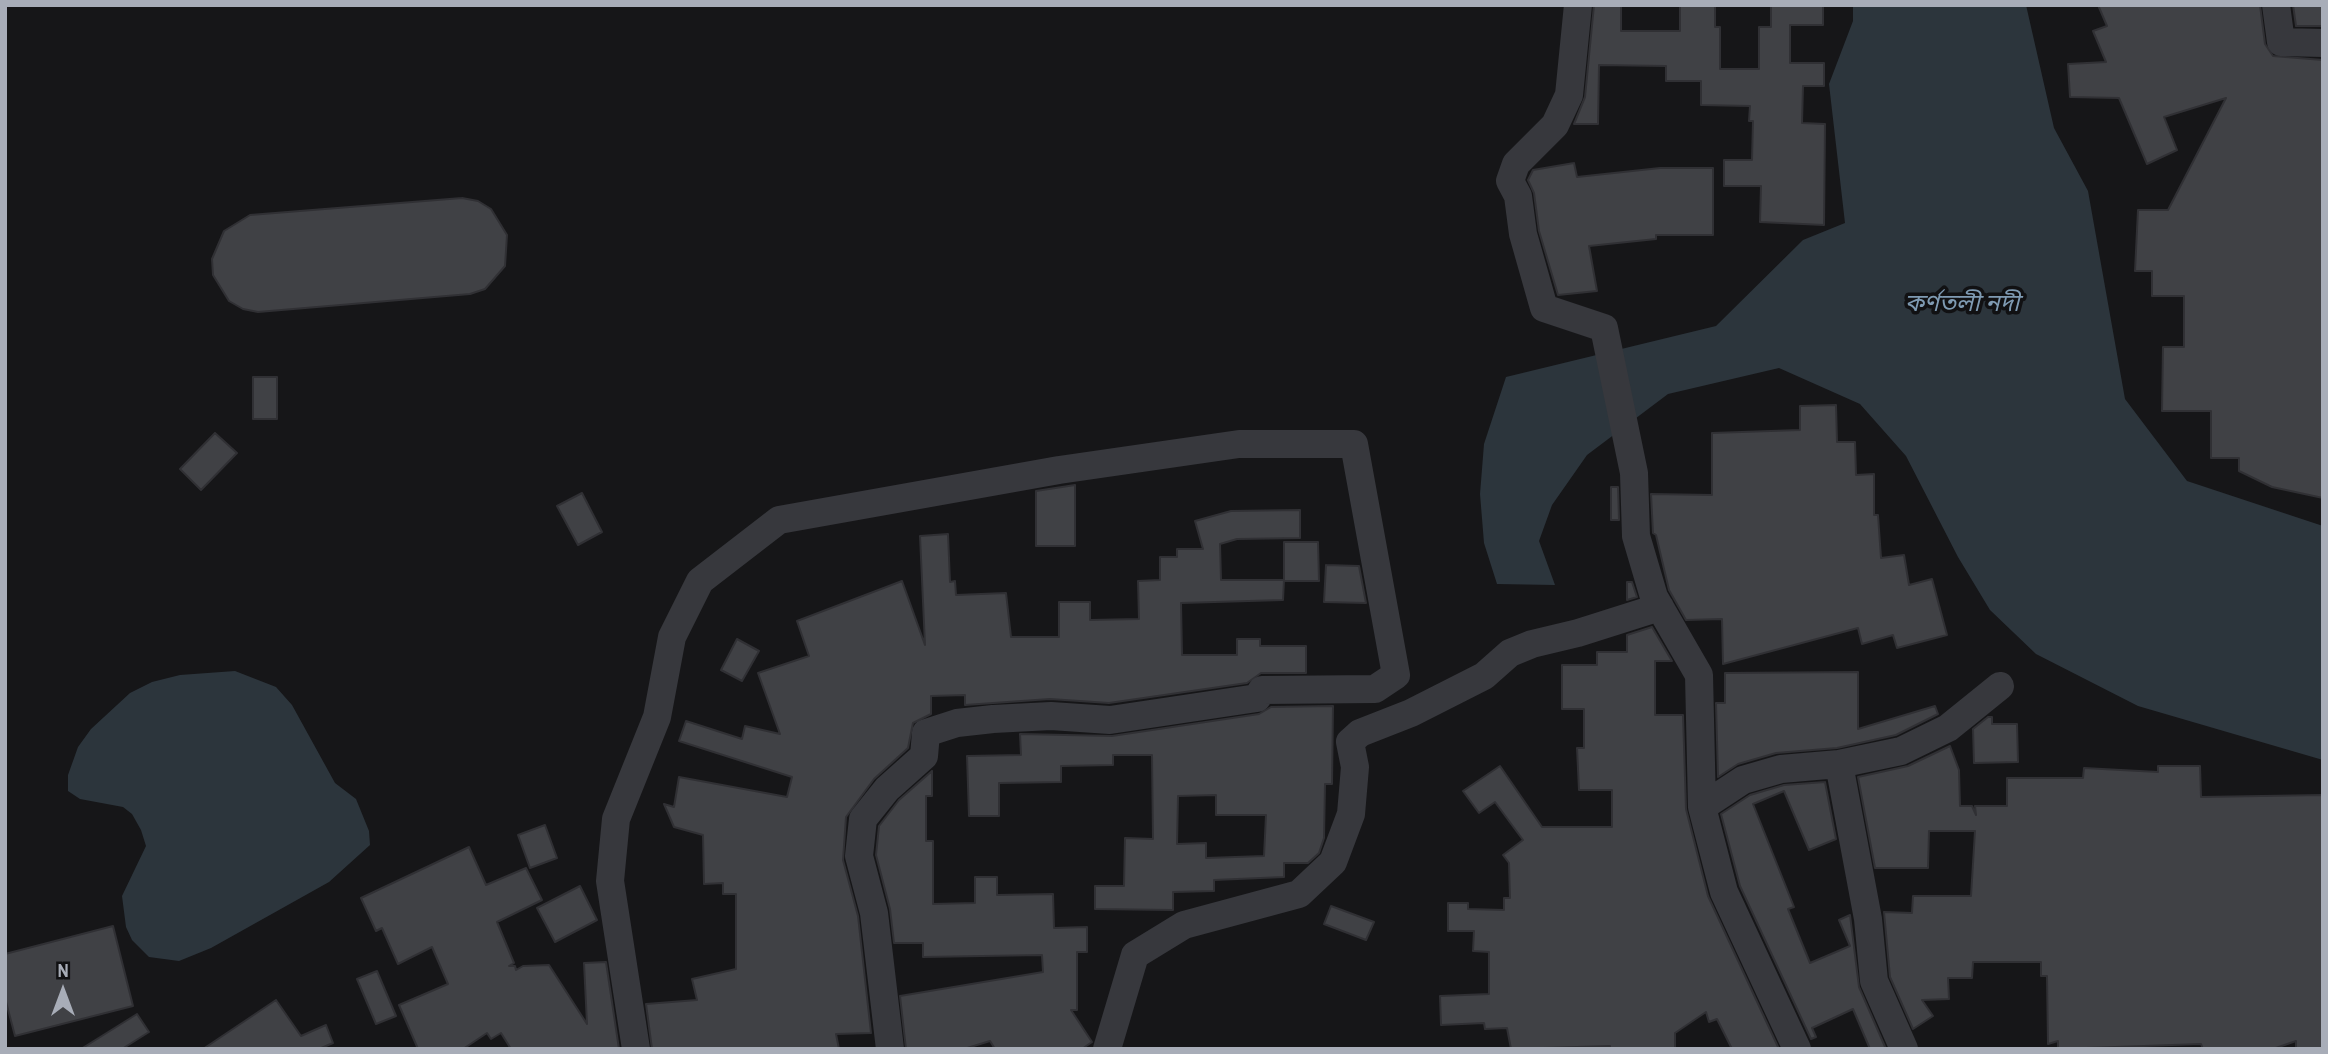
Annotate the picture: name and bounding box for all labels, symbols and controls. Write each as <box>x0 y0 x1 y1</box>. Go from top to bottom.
water label: কর্ণতলী নদী <box>1905 291 2019 319</box>
north arrow <box>28 956 98 1026</box>
text: N <box>57 957 69 983</box>

